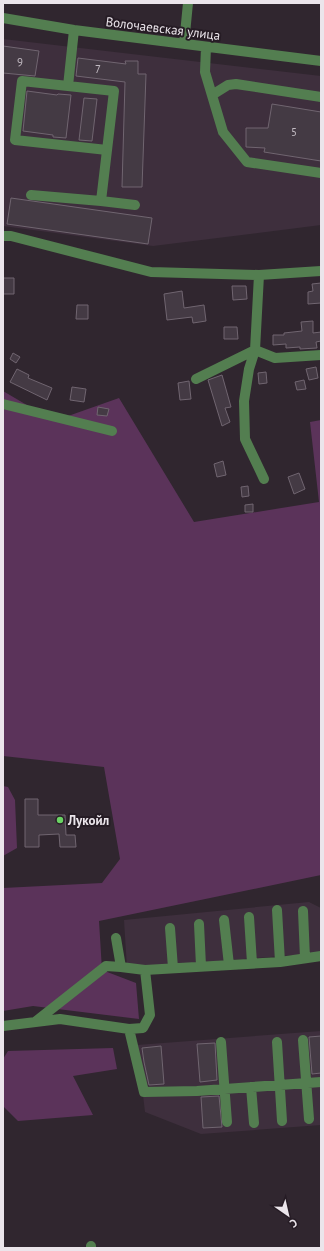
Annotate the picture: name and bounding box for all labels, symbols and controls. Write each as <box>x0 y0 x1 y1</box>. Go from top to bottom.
street label: Волочаевская улица <box>105 13 221 44</box>
house number: 9 <box>17 55 23 69</box>
house number: 7 <box>95 62 101 76</box>
house number: 5 <box>291 125 297 139</box>
place label: Лукойл <box>67 812 109 829</box>
marker: Лукойл <box>55 815 65 825</box>
north arrow <box>268 1195 308 1235</box>
text: С <box>287 1216 300 1231</box>

